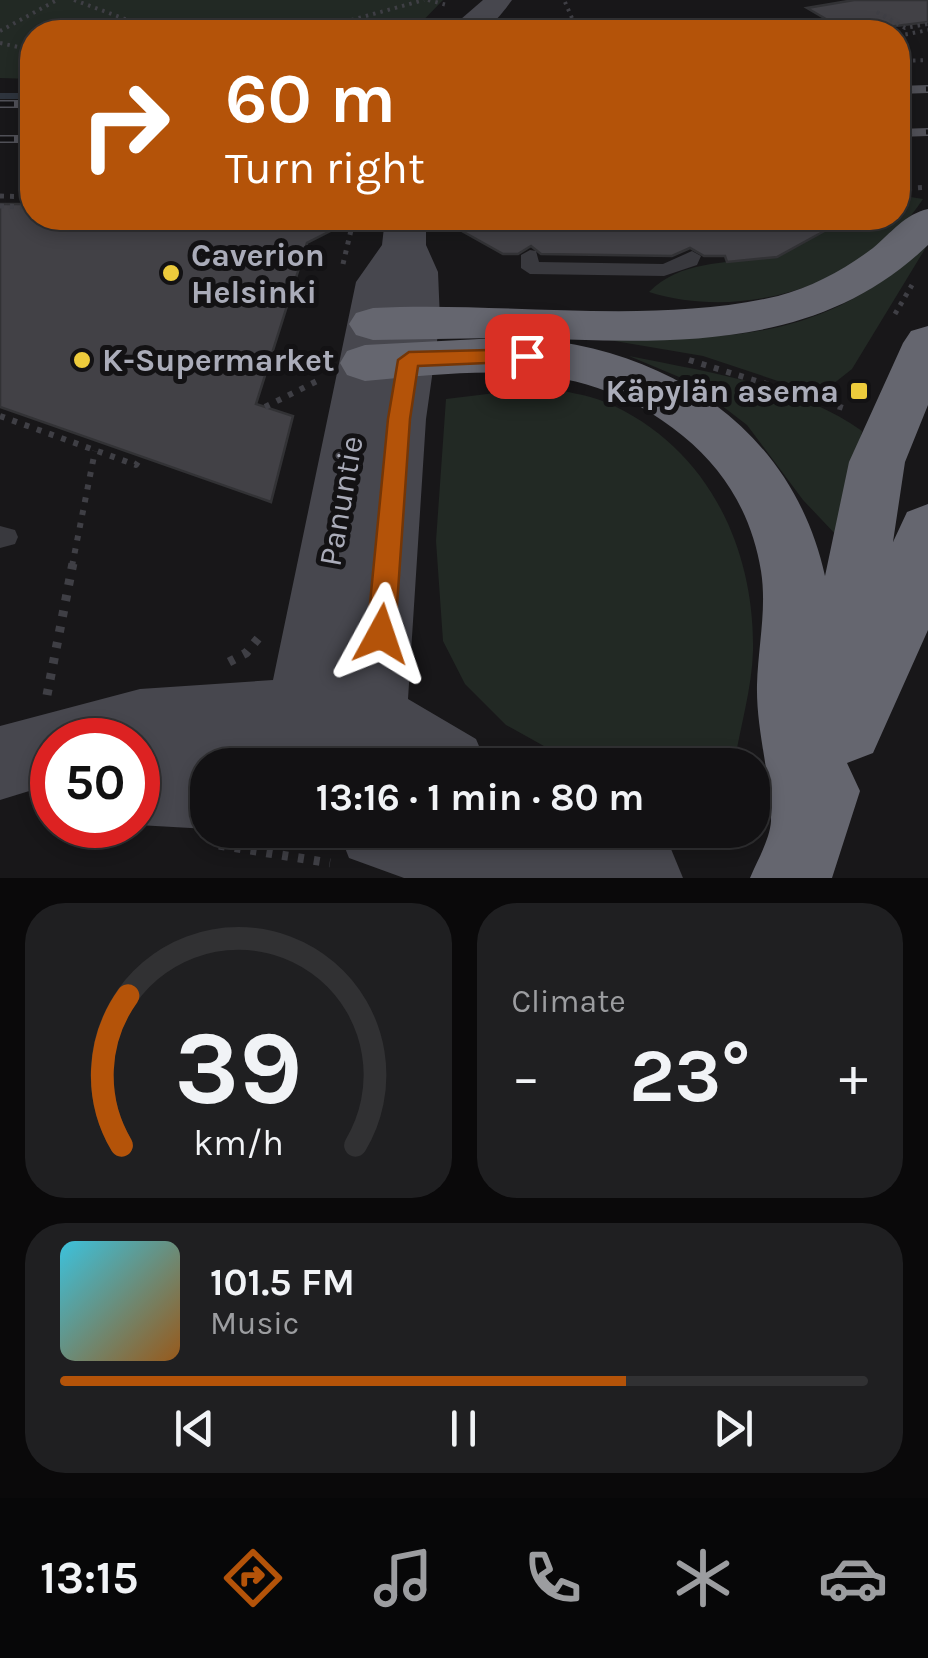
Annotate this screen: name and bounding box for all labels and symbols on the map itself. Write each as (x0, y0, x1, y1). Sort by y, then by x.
place label: Caverion Helsinki (191, 237, 325, 311)
marker: Caverion Helsinki (160, 262, 182, 284)
pin (485, 314, 570, 399)
place label: K-Supermarket (102, 342, 335, 379)
marker: K-Supermarket (71, 349, 93, 371)
place label: Käpylän asema (606, 373, 839, 410)
marker: Käpylän asema (848, 380, 870, 402)
street label: Panuntie (311, 433, 371, 569)
position arrow (329, 582, 433, 686)
speed limit sign: 50 (30, 718, 160, 848)

